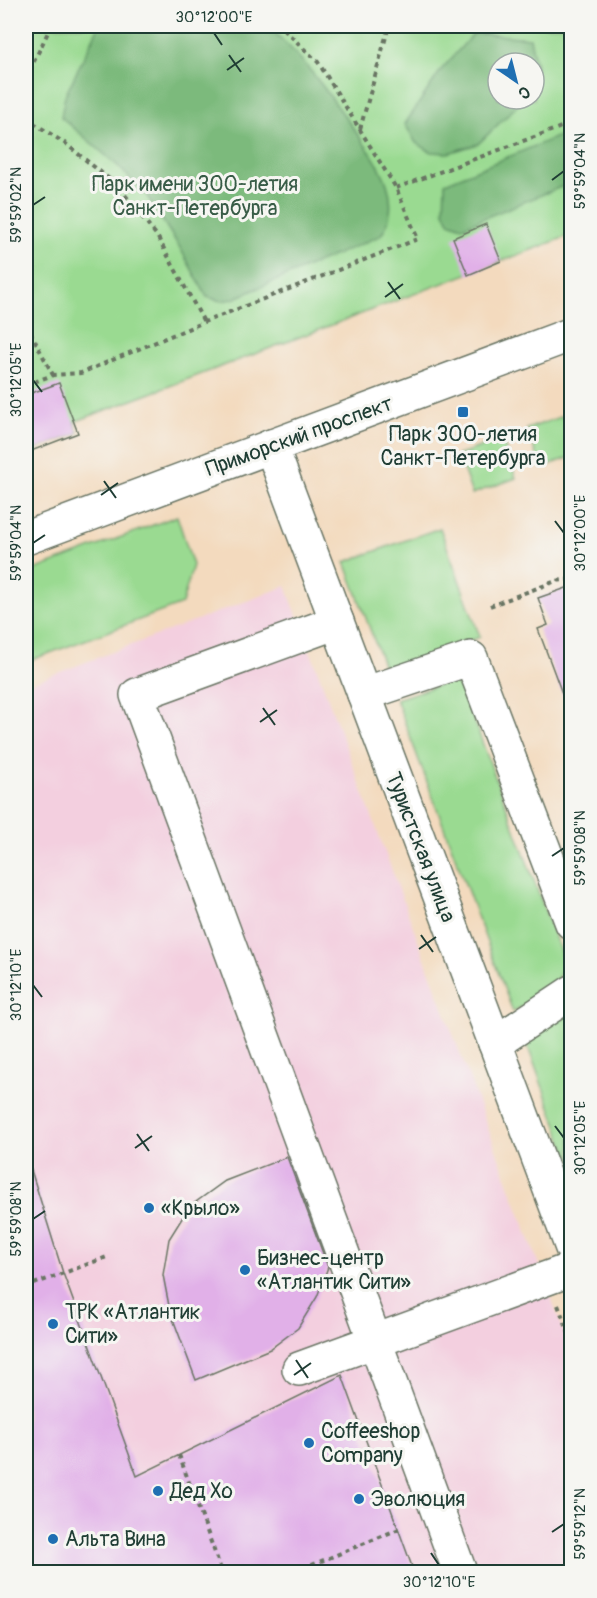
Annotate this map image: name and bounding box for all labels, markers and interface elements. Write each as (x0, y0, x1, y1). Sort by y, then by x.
text: 30°12'00"E (176, 8, 253, 27)
north arrow (486, 51, 546, 111)
text: С (514, 81, 534, 104)
text: 59°59'04"N (571, 133, 590, 209)
text: 59°59'02"N (7, 167, 26, 243)
park label: Парк имени 300-летия Санкт-Петербурга (92, 171, 298, 222)
text: 30°12'05"E (7, 342, 26, 417)
street label: Приморский проспект (202, 390, 397, 483)
marker: Парк 300-летия Санкт-Петербурга (456, 405, 470, 419)
place label: Парк 300-летия Санкт-Петербурга (380, 421, 546, 472)
text: 30°12'00"E (571, 494, 590, 571)
text: 59°59'04"N (7, 505, 26, 581)
street label: Туристская улица (380, 768, 462, 926)
text: 59°59'08"N (571, 810, 590, 886)
text: 30°12'10"E (7, 949, 26, 1021)
text: 30°12'05"E (571, 1100, 590, 1175)
text: 59°59'08"N (7, 1181, 26, 1257)
place label: «Крыло» (161, 1195, 240, 1222)
marker: «Крыло» (142, 1201, 156, 1215)
place label: Бизнес-центр «Атлантик Сити» (257, 1245, 411, 1296)
marker: Бизнес-центр «Атлантик Сити» (238, 1263, 252, 1277)
place label: ТРК «Атлантик Сити» (65, 1299, 200, 1350)
marker: ТРК «Атлантик Сити» (46, 1317, 60, 1331)
place label: Coffeeshop Company (321, 1418, 420, 1469)
marker: Coffeeshop Company (302, 1436, 316, 1450)
place label: Дед Хо (169, 1478, 233, 1505)
marker: Дед Хо (151, 1484, 165, 1498)
place label: Эволюция (371, 1486, 465, 1513)
text: 59°59'12"N (571, 1488, 590, 1560)
marker: Эволюция (352, 1492, 366, 1506)
place label: Альта Вина (65, 1526, 166, 1553)
marker: Альта Вина (46, 1532, 60, 1546)
text: 30°12'10"E (403, 1573, 475, 1592)

